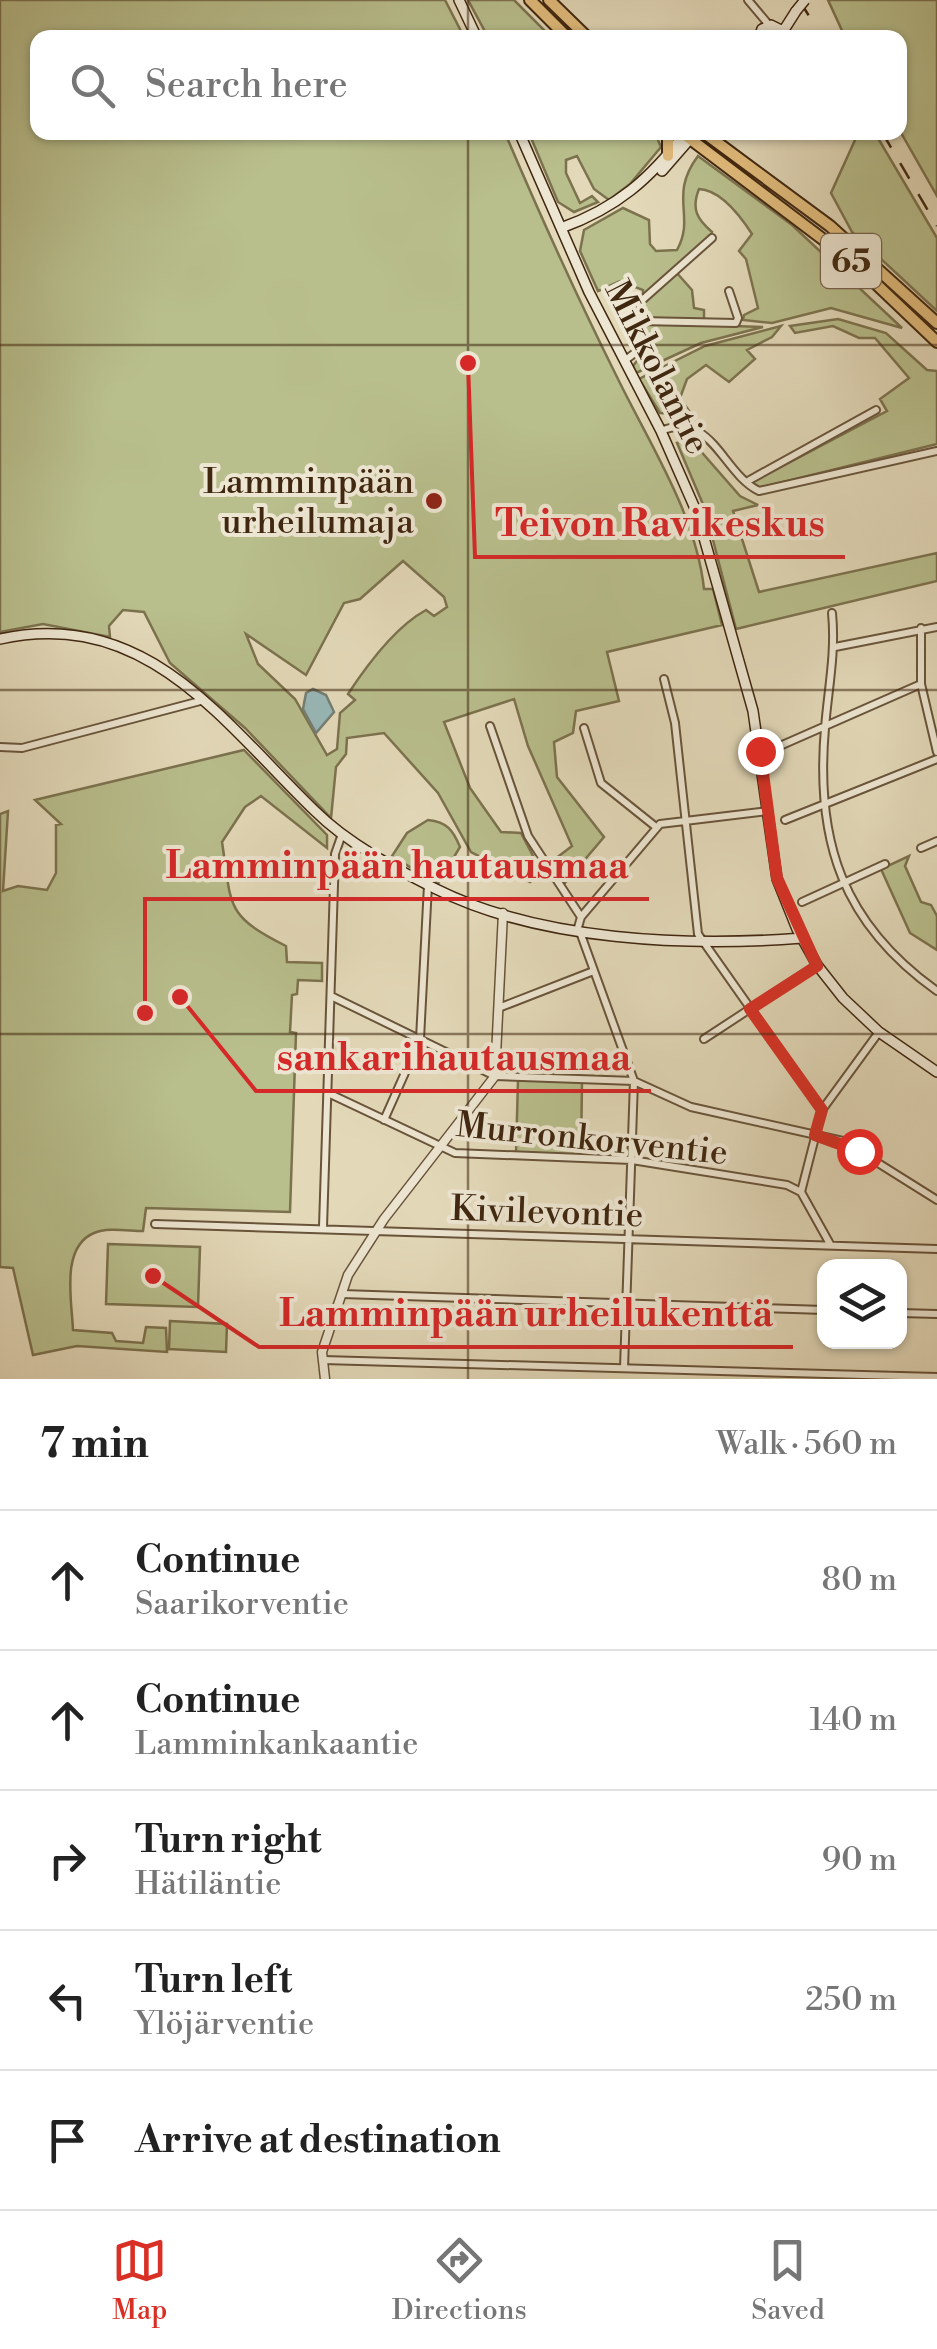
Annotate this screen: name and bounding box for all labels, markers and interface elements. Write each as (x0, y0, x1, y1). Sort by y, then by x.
search box (30, 30, 907, 140)
icon: search (65, 58, 120, 113)
text: Search here (145, 62, 348, 109)
road number: 65 (821, 234, 881, 288)
street label: Mikkolantie (595, 274, 719, 462)
place label: Lamminpään urheilumaja (203, 461, 414, 544)
callout: Teivon Ravikeskus (475, 489, 845, 557)
marker: Lamminpään urheilumaja (423, 490, 445, 512)
text: Teivon Ravikeskus (495, 501, 825, 548)
route end (738, 729, 784, 775)
callout: Lamminpään hautausmaa (145, 831, 649, 899)
text: Lamminpään hautausmaa (165, 843, 629, 890)
callout: sankarihautausmaa (256, 1023, 651, 1091)
text: sankarihautausmaa (277, 1035, 632, 1082)
street label: Murronkorventie (454, 1104, 730, 1175)
route start (837, 1129, 883, 1175)
street label: Kivilevontie (450, 1188, 644, 1237)
map controls (817, 1259, 907, 1349)
button: layers (817, 1259, 907, 1349)
callout: Lamminpään urheilukenttä (259, 1279, 793, 1347)
text: Lamminpään urheilukenttä (279, 1291, 774, 1338)
text: 7 min (40, 1418, 149, 1471)
text: Walk · 560 m (716, 1424, 897, 1464)
text: Continue (135, 1537, 300, 1584)
icon: ahead (40, 1553, 95, 1608)
text: 80 m (822, 1560, 897, 1600)
text: Saarikorventie (135, 1584, 349, 1624)
text: Continue (135, 1677, 300, 1724)
icon: ahead (40, 1693, 95, 1748)
text: 140 m (810, 1700, 897, 1740)
text: Lamminkankaantie (135, 1724, 418, 1764)
text: Turn right (135, 1817, 321, 1864)
icon: right (40, 1833, 95, 1888)
text: 90 m (822, 1840, 897, 1880)
text: Hätiläntie (135, 1864, 282, 1904)
text: Turn left (135, 1957, 292, 2004)
icon: left (40, 1973, 95, 2028)
text: 250 m (805, 1980, 897, 2020)
text: Ylöjärventie (135, 2004, 314, 2044)
icon: arrive (40, 2113, 95, 2168)
text: Arrive at destination (135, 2117, 501, 2164)
tab: Map (112, 2233, 167, 2328)
tab: Directions (392, 2233, 527, 2328)
tab: Saved (751, 2233, 825, 2328)

